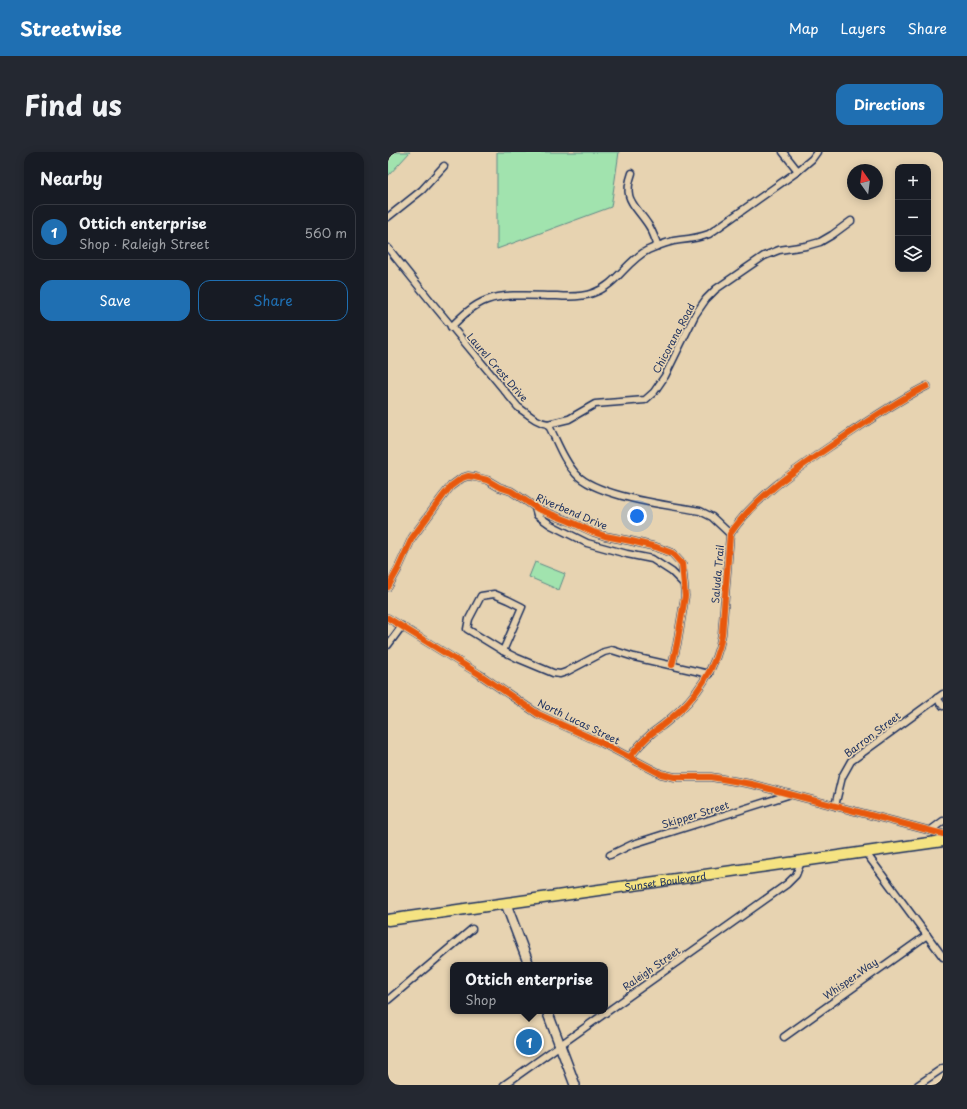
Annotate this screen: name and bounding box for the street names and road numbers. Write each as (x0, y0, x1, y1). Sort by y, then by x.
street label: Chicorana Road (648, 300, 698, 376)
street label: Laurel Crest Drive (464, 329, 532, 405)
street label: Riverbend Drive (534, 489, 610, 533)
street label: Saluda Trail (707, 544, 727, 604)
street label: North Lucas Street (535, 695, 623, 747)
street label: Barron Street (841, 708, 903, 760)
street label: Skipper Street (659, 797, 731, 831)
street label: Sunset Boulevard (623, 867, 707, 894)
street label: Raleigh Street (619, 942, 683, 994)
street label: Whisper Way (820, 954, 881, 1002)

